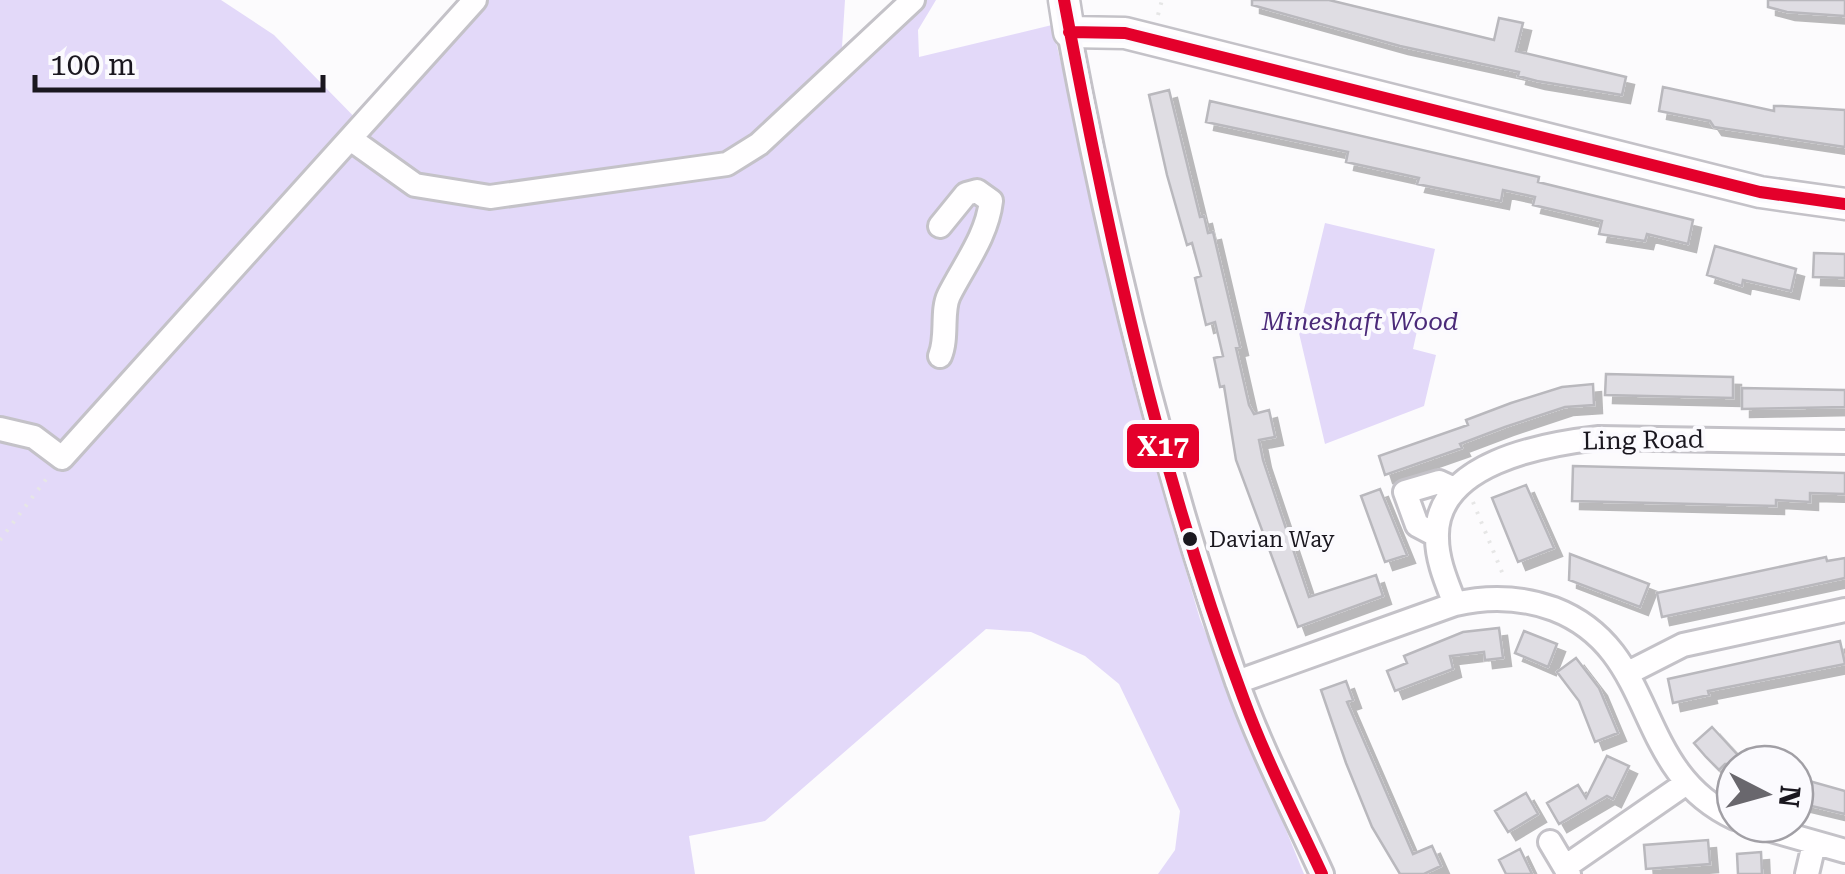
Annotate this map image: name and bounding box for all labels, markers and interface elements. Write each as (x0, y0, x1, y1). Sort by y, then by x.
scale bar (35, 30, 322, 92)
text: 100 m (50, 47, 135, 82)
park label: Mineshaft Wood (1261, 307, 1458, 336)
line badge: X17 (1125, 422, 1201, 470)
street label: Ling Road (1582, 424, 1704, 456)
text: X17 (1137, 430, 1189, 463)
place label: Davian Way (1209, 527, 1335, 552)
marker: Davian Way (1180, 529, 1200, 549)
north arrow (1715, 744, 1815, 844)
text: N (1772, 784, 1807, 809)

